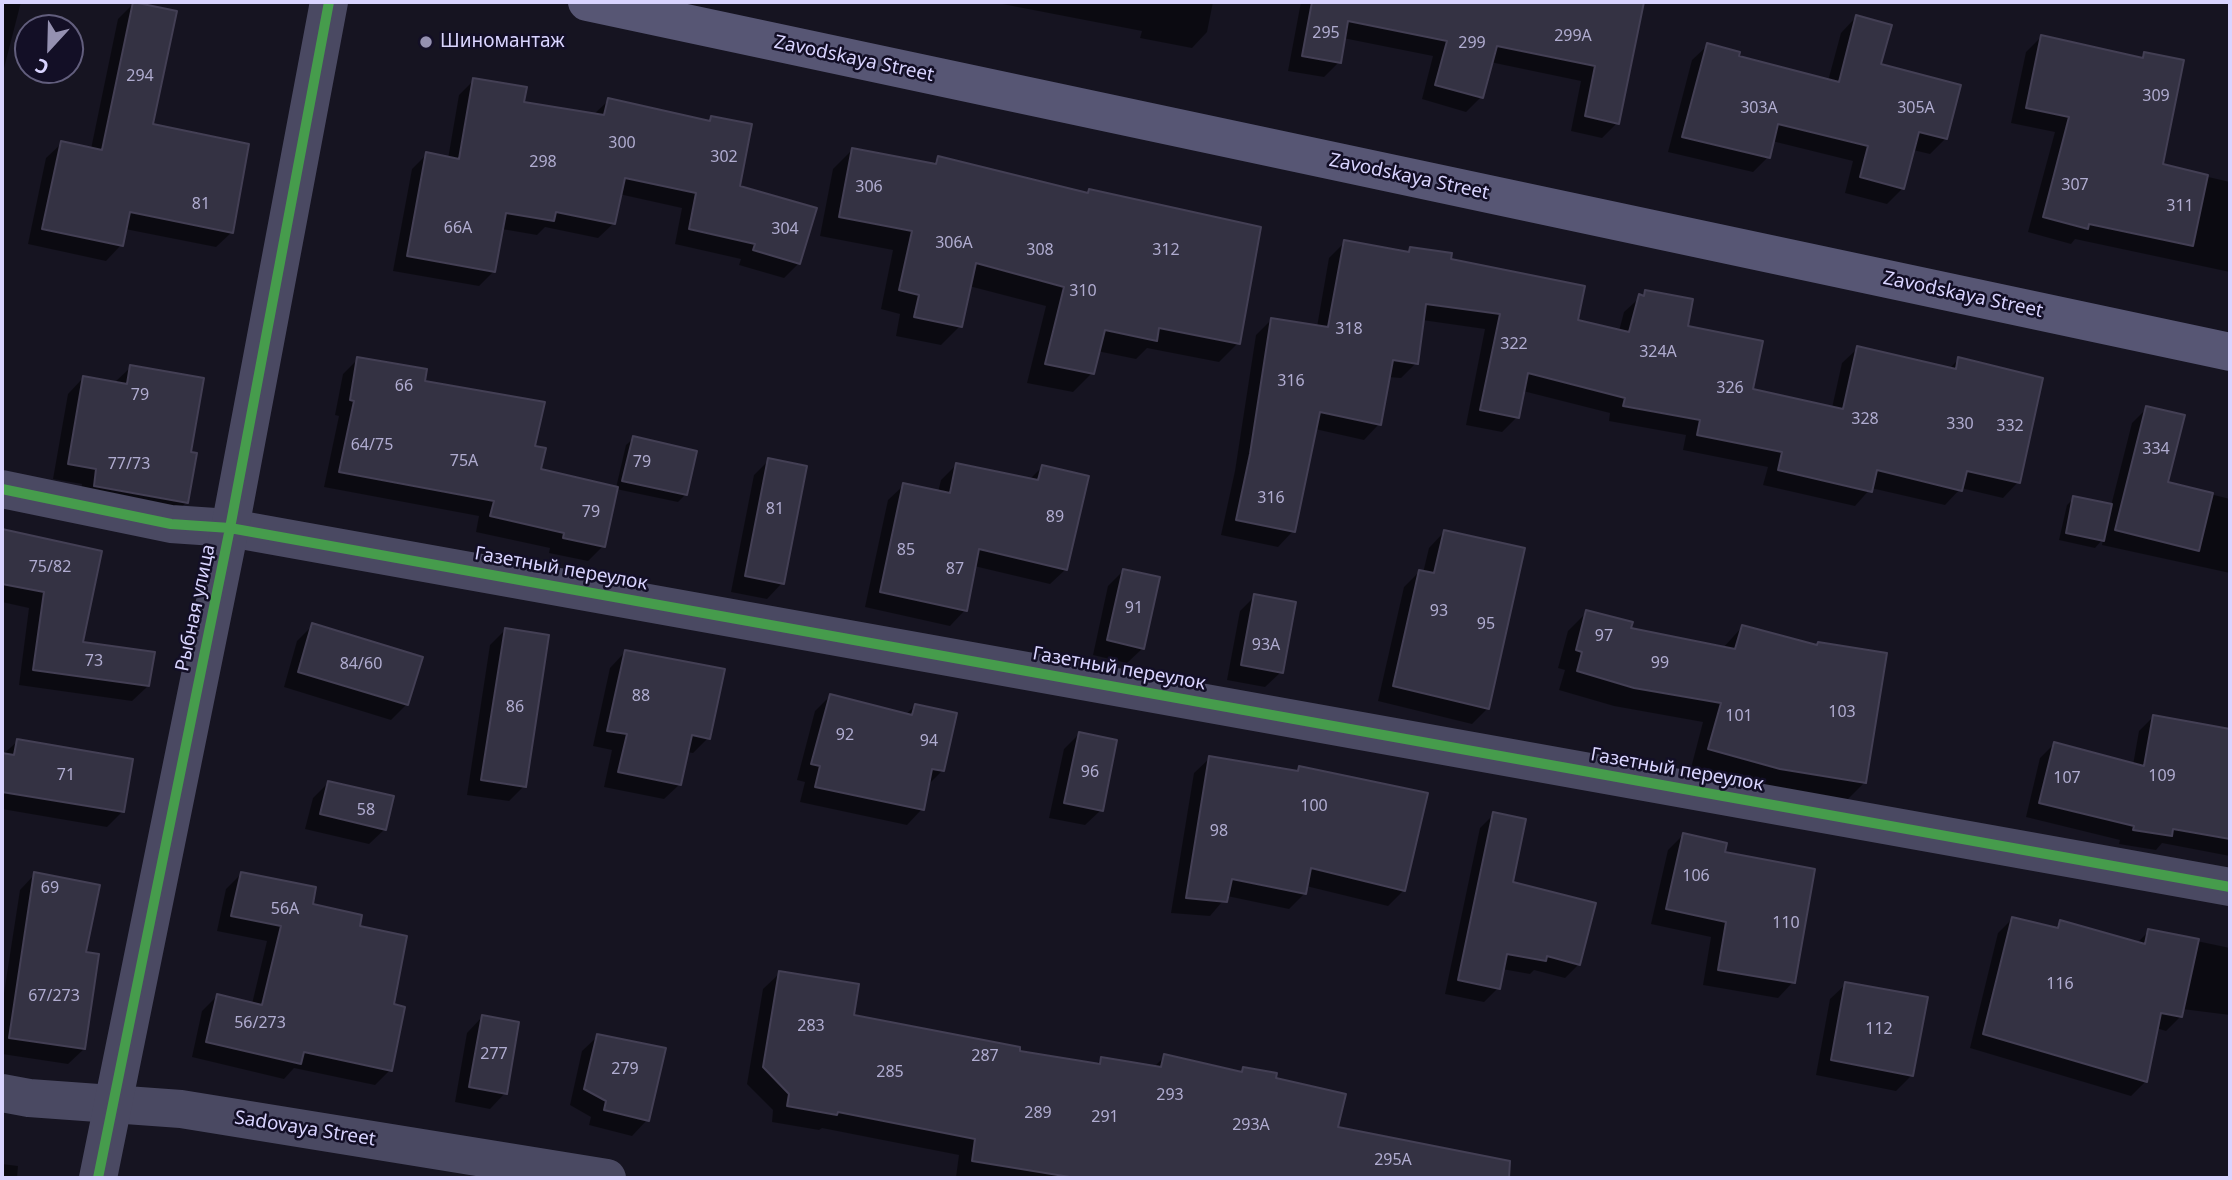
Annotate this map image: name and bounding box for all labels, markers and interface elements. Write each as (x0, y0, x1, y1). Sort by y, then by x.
north arrow (14, 14, 84, 84)
house number: 295 (1312, 23, 1340, 43)
house number: 299А (1554, 26, 1592, 46)
place label: Шиномантаж (440, 31, 565, 53)
street label: Zavodskaya Street (772, 31, 936, 87)
house number: 299 (1458, 33, 1486, 53)
marker: Шиномантаж (418, 34, 434, 50)
text: С (31, 52, 52, 81)
house number: 294 (126, 66, 154, 86)
house number: 309 (2142, 86, 2170, 106)
house number: 303А (1740, 98, 1778, 118)
house number: 305А (1897, 98, 1935, 118)
house number: 300 (608, 133, 636, 153)
house number: 302 (710, 147, 738, 167)
street label: Zavodskaya Street (1327, 149, 1491, 205)
house number: 298 (529, 152, 557, 172)
house number: 307 (2061, 175, 2089, 195)
house number: 306 (855, 177, 883, 197)
house number: 81 (192, 194, 210, 214)
house number: 311 (2166, 196, 2194, 216)
house number: 66А (444, 218, 472, 238)
house number: 304 (771, 219, 799, 239)
house number: 306А (935, 233, 973, 253)
house number: 308 (1026, 240, 1054, 260)
house number: 312 (1152, 240, 1180, 260)
street label: Zavodskaya Street (1881, 267, 2045, 323)
house number: 310 (1069, 281, 1097, 301)
house number: 318 (1335, 319, 1363, 339)
house number: 322 (1500, 334, 1528, 354)
house number: 324А (1639, 342, 1677, 362)
house number: 316 (1277, 371, 1305, 391)
house number: 66 (395, 376, 413, 396)
house number: 326 (1716, 378, 1744, 398)
house number: 79 (131, 385, 149, 405)
house number: 328 (1851, 409, 1879, 429)
house number: 330 (1946, 414, 1974, 434)
house number: 332 (1996, 416, 2024, 436)
house number: 64/75 (351, 435, 393, 455)
house number: 334 (2142, 439, 2170, 459)
house number: 75А (450, 451, 478, 471)
house number: 79 (633, 452, 651, 472)
house number: 77/73 (108, 454, 150, 474)
house number: 316 (1257, 488, 1285, 508)
house number: 81 (766, 499, 784, 519)
house number: 79 (582, 502, 600, 522)
house number: 89 (1046, 507, 1064, 527)
house number: 85 (897, 540, 915, 560)
street label: Рыбная улица (171, 542, 221, 674)
street label: Газетный переулок (473, 543, 649, 595)
house number: 75/82 (29, 557, 71, 577)
house number: 87 (946, 559, 964, 579)
house number: 91 (1125, 598, 1143, 618)
house number: 93 (1430, 601, 1448, 621)
house number: 95 (1477, 614, 1495, 634)
house number: 97 (1595, 626, 1613, 646)
house number: 93А (1252, 635, 1280, 655)
street label: Газетный переулок (1031, 643, 1207, 695)
house number: 73 (85, 651, 103, 671)
house number: 99 (1651, 653, 1669, 673)
house number: 84/60 (340, 654, 382, 674)
house number: 88 (632, 686, 650, 706)
house number: 86 (506, 697, 524, 717)
house number: 103 (1828, 702, 1856, 722)
house number: 101 (1725, 706, 1753, 726)
house number: 92 (836, 725, 854, 745)
house number: 94 (920, 731, 938, 751)
street label: Газетный переулок (1589, 744, 1765, 796)
house number: 96 (1081, 762, 1099, 782)
house number: 71 (57, 765, 75, 785)
house number: 109 (2148, 766, 2176, 786)
house number: 107 (2053, 768, 2081, 788)
house number: 100 (1300, 796, 1328, 816)
house number: 58 (357, 800, 375, 820)
house number: 98 (1210, 821, 1228, 841)
house number: 106 (1682, 866, 1710, 886)
house number: 69 (41, 878, 59, 898)
house number: 56А (271, 899, 299, 919)
house number: 110 (1772, 913, 1800, 933)
house number: 116 (2046, 974, 2074, 994)
house number: 67/273 (28, 986, 80, 1006)
house number: 56/273 (234, 1013, 286, 1033)
house number: 283 (797, 1016, 825, 1036)
house number: 112 (1865, 1019, 1893, 1039)
house number: 277 (480, 1044, 508, 1064)
house number: 287 (971, 1046, 999, 1066)
house number: 279 (611, 1059, 639, 1079)
house number: 285 (876, 1062, 904, 1082)
house number: 293 (1156, 1085, 1184, 1105)
house number: 289 (1024, 1103, 1052, 1123)
street label: Sadovaya Street (233, 1107, 377, 1151)
house number: 291 (1091, 1107, 1119, 1127)
house number: 293А (1232, 1115, 1270, 1135)
house number: 295А (1374, 1150, 1412, 1170)

